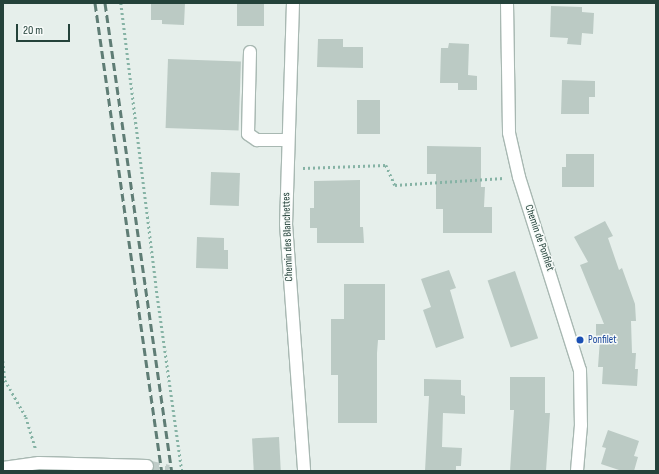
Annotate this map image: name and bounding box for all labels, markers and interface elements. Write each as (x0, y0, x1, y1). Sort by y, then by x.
scale bar (18, 16, 72, 42)
text: 20 m (23, 23, 43, 38)
street label: Chemin des Blanchettes (280, 192, 296, 282)
street label: Chemin de Ponfilet (521, 203, 557, 273)
place label: Ponfilet (588, 333, 617, 347)
marker: Ponfilet (575, 335, 585, 345)

